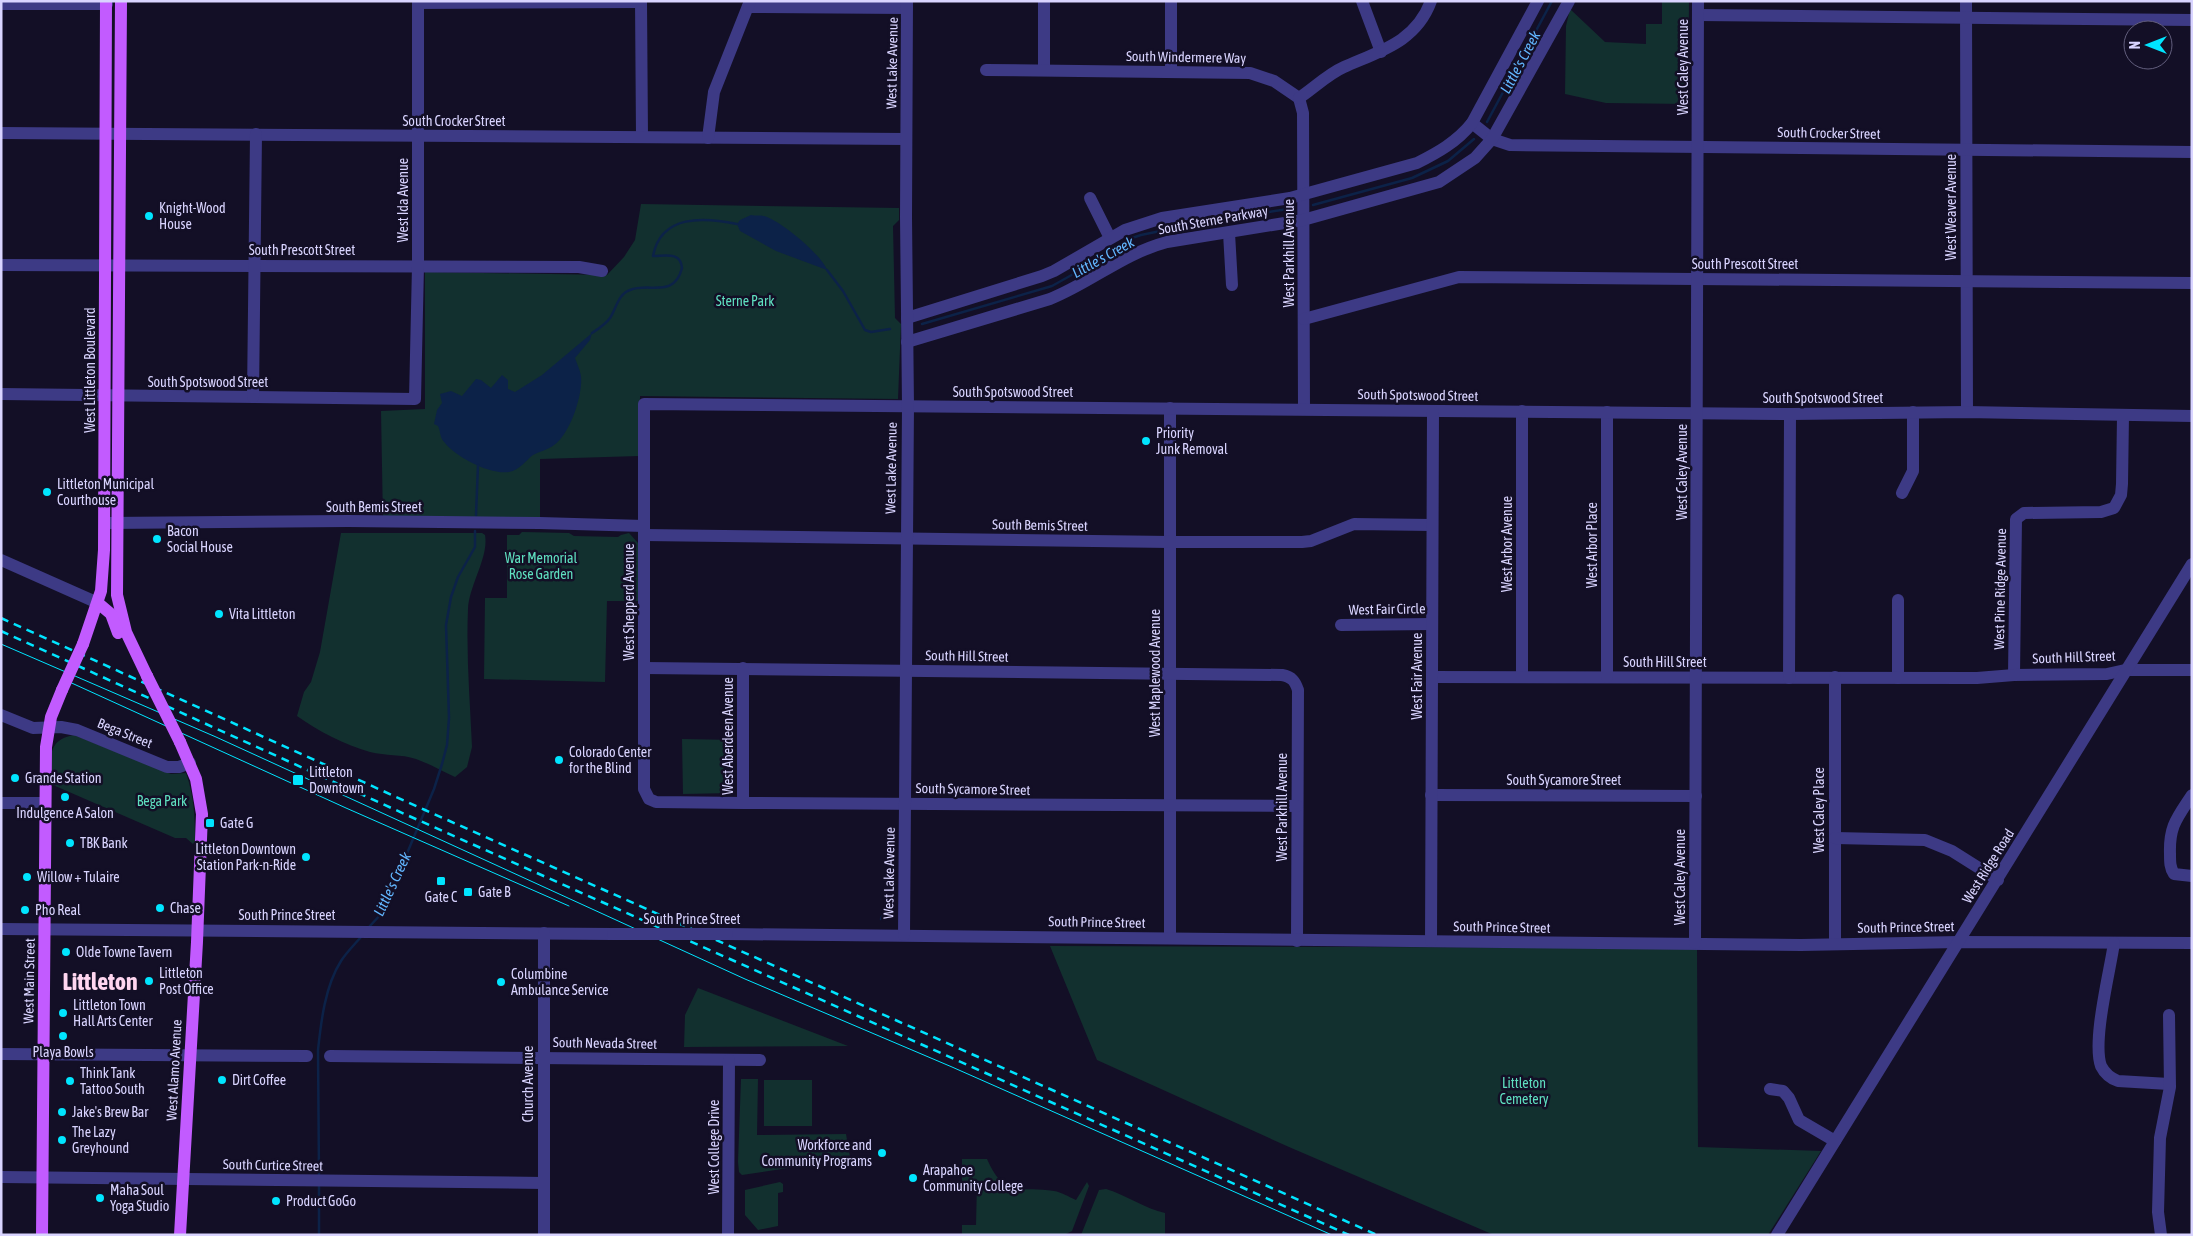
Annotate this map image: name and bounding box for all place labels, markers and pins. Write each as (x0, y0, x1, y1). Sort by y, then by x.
place label: Knight-Wood House (159, 200, 226, 232)
marker: Knight-Wood House (143, 210, 155, 222)
place label: Priority Junk Removal (1156, 425, 1228, 457)
marker: Priority Junk Removal (1140, 435, 1152, 447)
place label: Littleton Municipal Courthouse (57, 476, 155, 508)
marker: Littleton Municipal Courthouse (41, 486, 53, 498)
place label: Bacon Social House (167, 523, 233, 555)
marker: Bacon Social House (151, 533, 163, 545)
place label: Vita Littleton (229, 606, 295, 622)
marker: Vita Littleton (213, 608, 225, 620)
place label: Colorado Center for the Blind (569, 744, 652, 776)
marker: Colorado Center for the Blind (553, 754, 565, 766)
place label: Littleton Downtown (309, 764, 364, 796)
place label: Grande Station (25, 770, 102, 786)
marker: Grande Station (9, 772, 21, 784)
marker: Littleton Downtown (291, 773, 305, 787)
marker: Indulgence A Salon (59, 791, 71, 803)
place label: Indulgence A Salon (16, 805, 114, 821)
place label: Gate G (220, 815, 254, 831)
marker: Gate G (204, 817, 216, 829)
place label: TBK Bank (80, 835, 128, 851)
marker: TBK Bank (64, 837, 76, 849)
place label: Littleton Downtown Station Park-n-Ride (195, 841, 296, 873)
marker: Littleton Downtown Station Park-n-Ride (300, 851, 312, 863)
place label: Willow + Tulaire (37, 869, 120, 885)
marker: Willow + Tulaire (21, 871, 33, 883)
marker: Gate C (435, 875, 447, 887)
place label: Gate B (478, 884, 511, 900)
marker: Gate B (462, 886, 474, 898)
place label: Gate C (425, 889, 458, 905)
place label: Chase (170, 900, 201, 916)
place label: Pho Real (35, 902, 81, 918)
marker: Chase (154, 902, 166, 914)
marker: Pho Real (19, 904, 31, 916)
place label: Olde Towne Tavern (76, 944, 172, 960)
marker: Olde Towne Tavern (60, 946, 72, 958)
place label: Littleton Post Office (159, 965, 214, 997)
place label: Columbine Ambulance Service (511, 966, 609, 998)
marker: Littleton Post Office (143, 975, 155, 987)
marker: Columbine Ambulance Service (495, 976, 507, 988)
place label: Littleton Town Hall Arts Center (73, 997, 153, 1029)
marker: Littleton Town Hall Arts Center (57, 1007, 69, 1019)
marker: Playa Bowls (57, 1030, 69, 1042)
place label: Playa Bowls (32, 1044, 94, 1060)
place label: Think Tank Tattoo South (80, 1065, 145, 1097)
place label: Dirt Coffee (232, 1072, 286, 1088)
marker: Dirt Coffee (216, 1074, 228, 1086)
marker: Think Tank Tattoo South (64, 1075, 76, 1087)
place label: Jake's Brew Bar (72, 1104, 149, 1120)
marker: Jake's Brew Bar (56, 1106, 68, 1118)
place label: The Lazy Greyhound (72, 1124, 129, 1156)
marker: The Lazy Greyhound (56, 1134, 68, 1146)
place label: Workforce and Community Programs (761, 1137, 872, 1169)
marker: Workforce and Community Programs (876, 1147, 888, 1159)
place label: Arapahoe Community College (923, 1162, 1023, 1194)
marker: Arapahoe Community College (907, 1172, 919, 1184)
place label: Maha Soul Yoga Studio (110, 1182, 169, 1214)
marker: Maha Soul Yoga Studio (94, 1192, 106, 1204)
place label: Product GoGo (286, 1193, 356, 1209)
marker: Product GoGo (270, 1195, 282, 1207)

